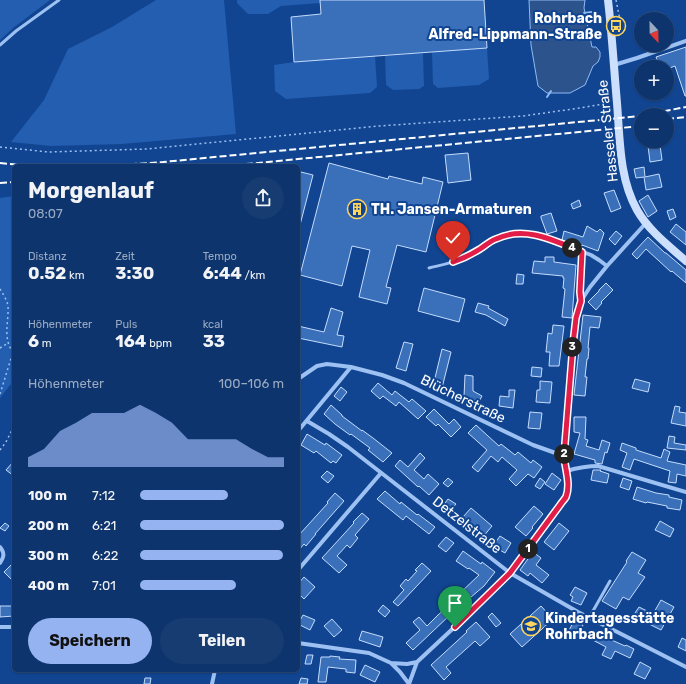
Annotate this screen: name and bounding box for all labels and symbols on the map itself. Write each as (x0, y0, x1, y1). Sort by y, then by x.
place label: Rohrbach Alfred-Lippmann-Straße (428, 10, 602, 43)
north arrow (634, 12, 674, 52)
bus stop icon: Rohrbach Alfred-Lippmann-Straße (605, 15, 627, 37)
street label: Hasseler Straße (594, 79, 622, 183)
building icon: TH. Jansen-Armaturen (346, 198, 368, 220)
place label: TH. Jansen-Armaturen (371, 201, 532, 218)
pin (436, 221, 470, 262)
pin: 4 (562, 238, 582, 258)
pin: 3 (562, 337, 582, 357)
street label: Blücherstraße (418, 371, 508, 427)
pin: 2 (554, 444, 574, 464)
street label: Detzelstraße (429, 493, 505, 557)
pin: 1 (518, 539, 538, 559)
pin (438, 586, 472, 627)
place label: Kindertagesstätte Rohrbach (545, 610, 674, 643)
school or university icon: Kindertagesstätte Rohrbach (520, 615, 542, 637)

